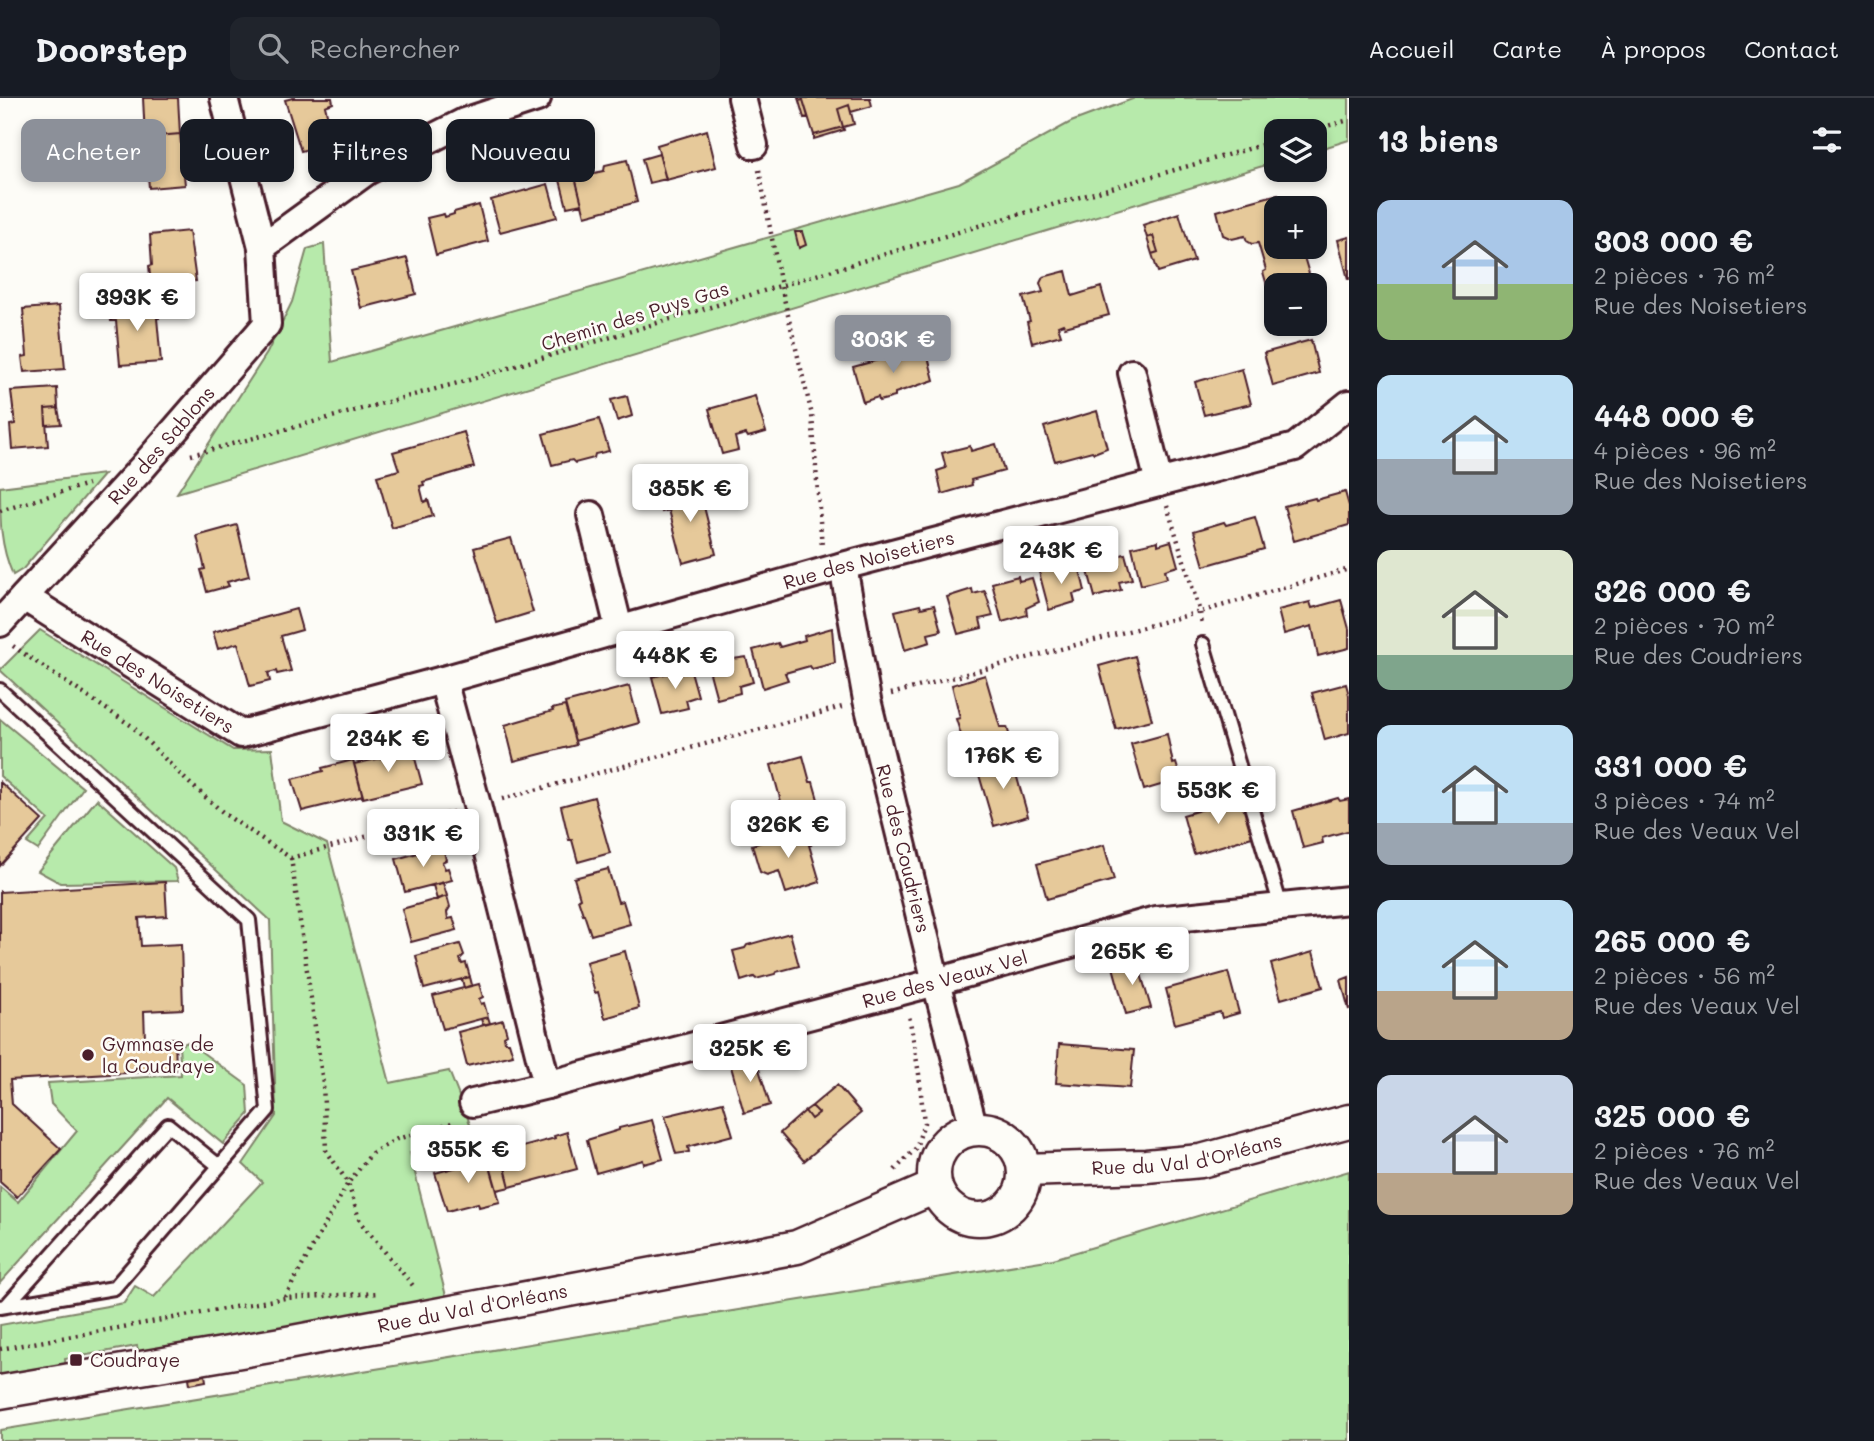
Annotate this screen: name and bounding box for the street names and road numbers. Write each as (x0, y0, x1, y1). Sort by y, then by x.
street label: Chemin des Puys Gas (538, 275, 732, 356)
street label: Rue des Sablons (102, 380, 220, 509)
street label: Rue des Noisetiers (780, 524, 957, 595)
street label: Rue des Noisetiers (77, 623, 239, 739)
street label: Rue des Coudriers (871, 761, 936, 935)
street label: Rue des Veaux Vel (859, 944, 1030, 1013)
street label: Rue du Val d'Orléans (1091, 1127, 1284, 1180)
street label: Rue du Val d'Orléans (375, 1277, 570, 1338)

